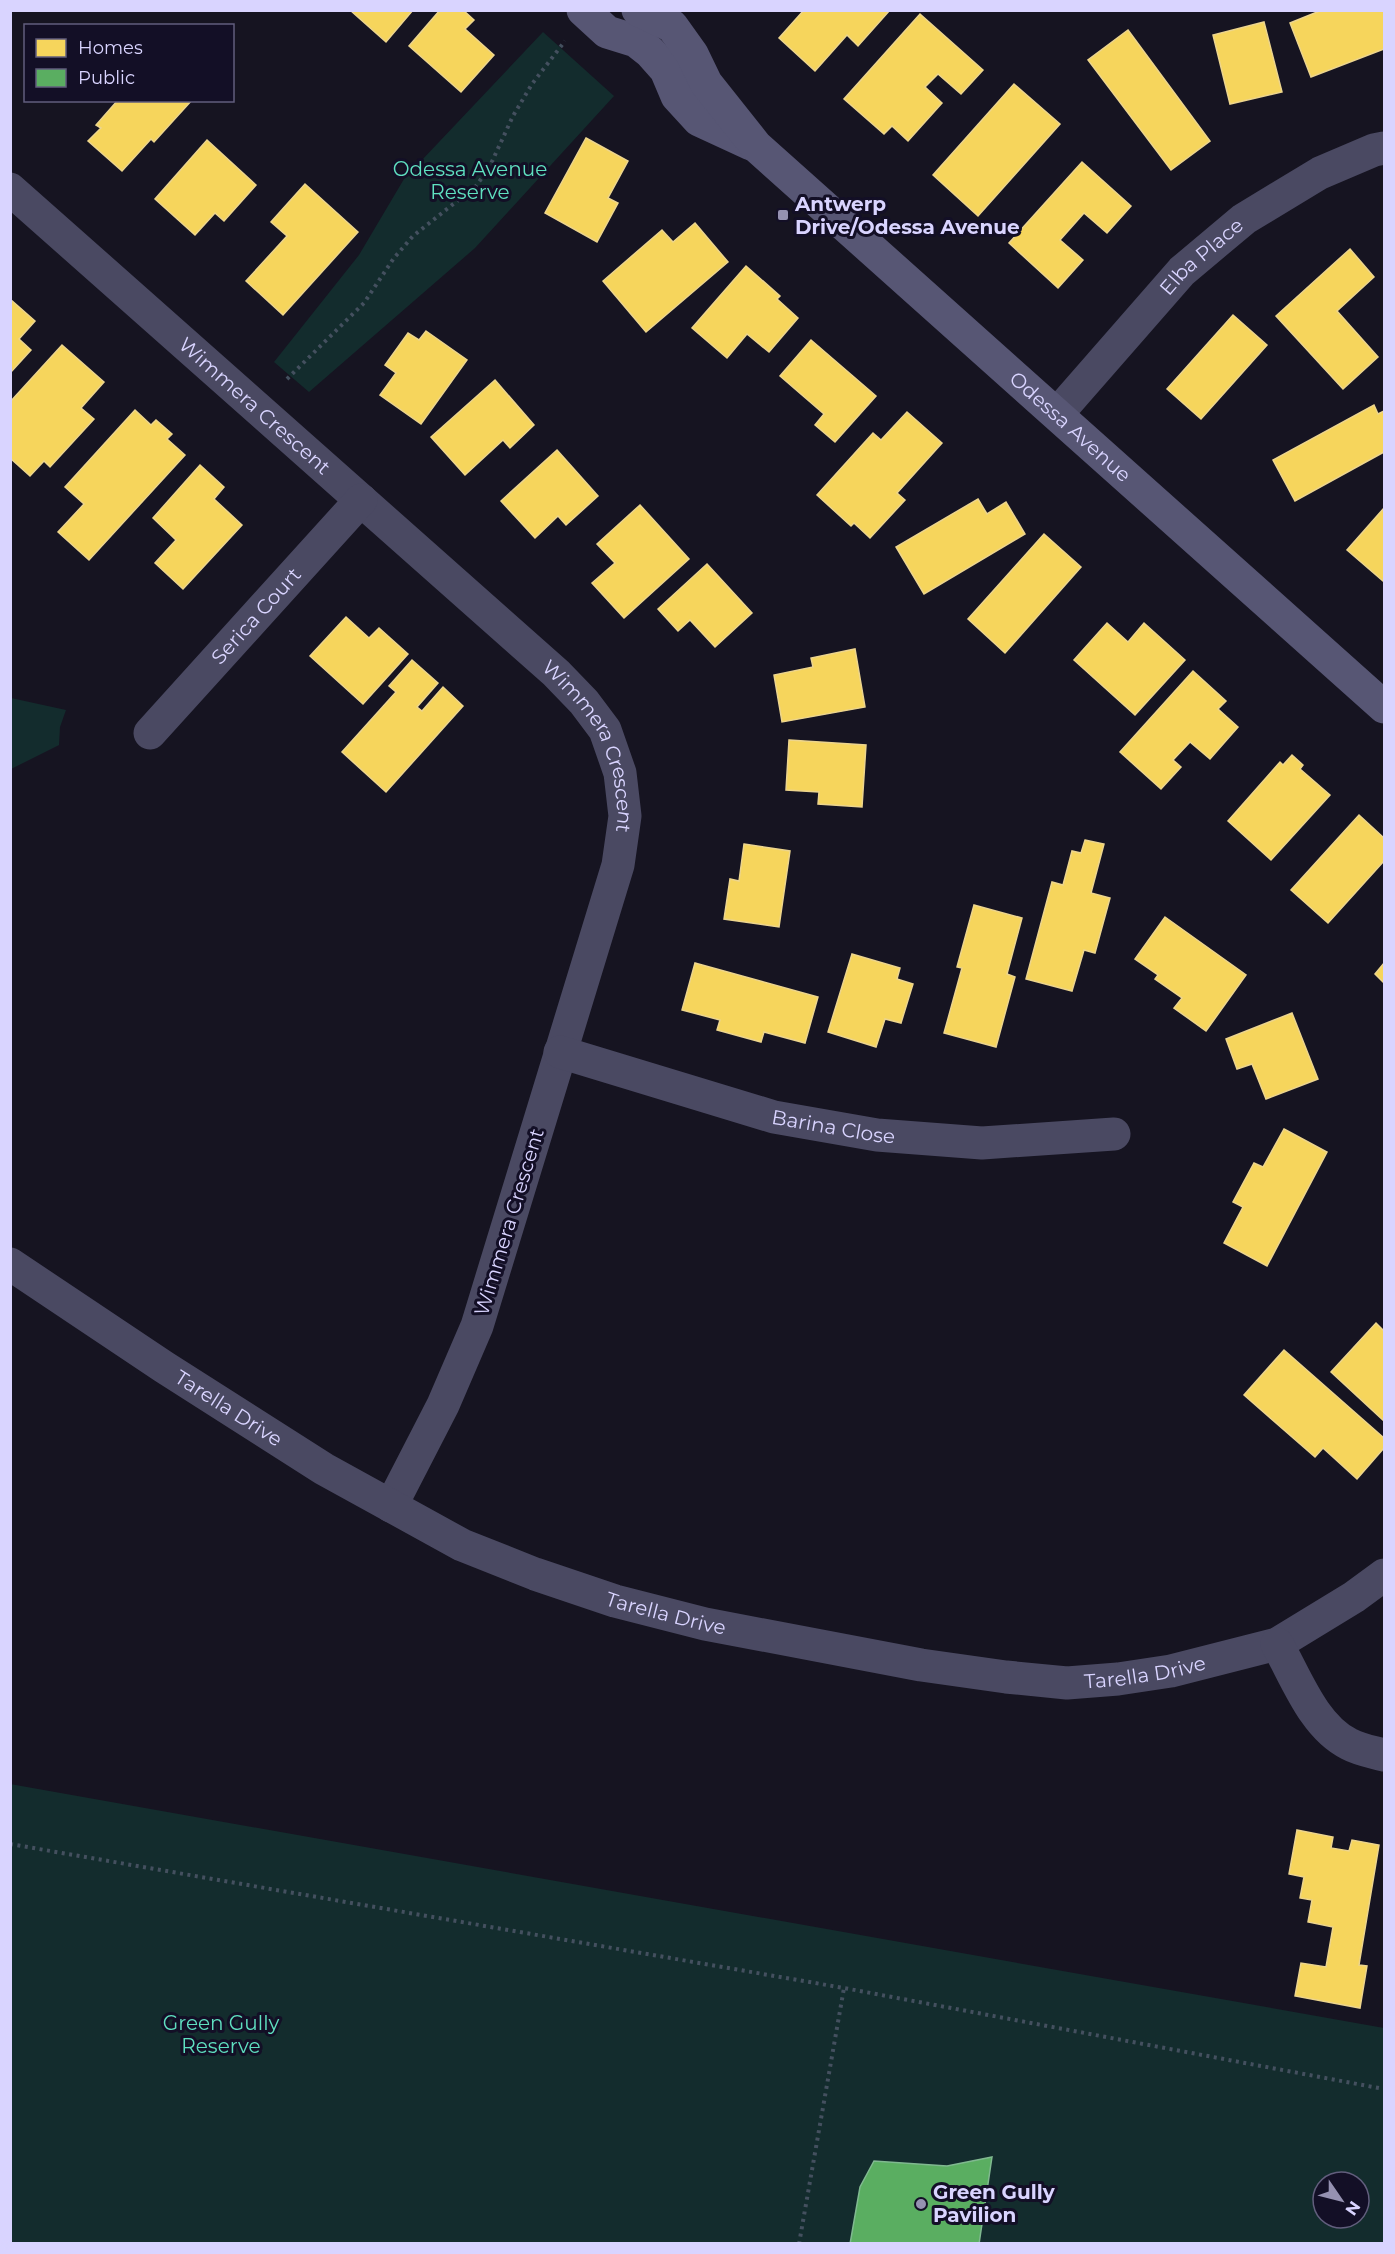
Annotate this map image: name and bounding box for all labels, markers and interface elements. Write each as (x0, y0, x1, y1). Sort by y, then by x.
legend (24, 24, 234, 102)
text: Homes (78, 37, 143, 59)
text: Public (78, 67, 135, 89)
park label: Odessa Avenue Reserve (393, 157, 547, 204)
place label: Antwerp Drive/Odessa Avenue (794, 192, 1020, 239)
marker: Antwerp Drive/Odessa Avenue (776, 208, 790, 222)
street label: Elba Place (1155, 213, 1248, 300)
street label: Wimmera Crescent (174, 332, 336, 479)
street label: Odessa Avenue (1005, 366, 1136, 487)
street label: Serica Court (206, 563, 306, 669)
street label: Wimmera Crescent (538, 655, 638, 834)
street label: Barina Close (770, 1105, 896, 1148)
street label: Wimmera Crescent (469, 1125, 549, 1319)
street label: Tarella Drive (170, 1365, 287, 1451)
street label: Tarella Drive (603, 1587, 728, 1640)
street label: Tarella Drive (1083, 1651, 1208, 1694)
park label: Green Gully Reserve (163, 2011, 279, 2058)
north arrow (1311, 2170, 1371, 2230)
place label: Green Gully Pavilion (933, 2180, 1056, 2227)
marker: Green Gully Pavilion (914, 2197, 928, 2211)
text: N (1341, 2198, 1364, 2219)

